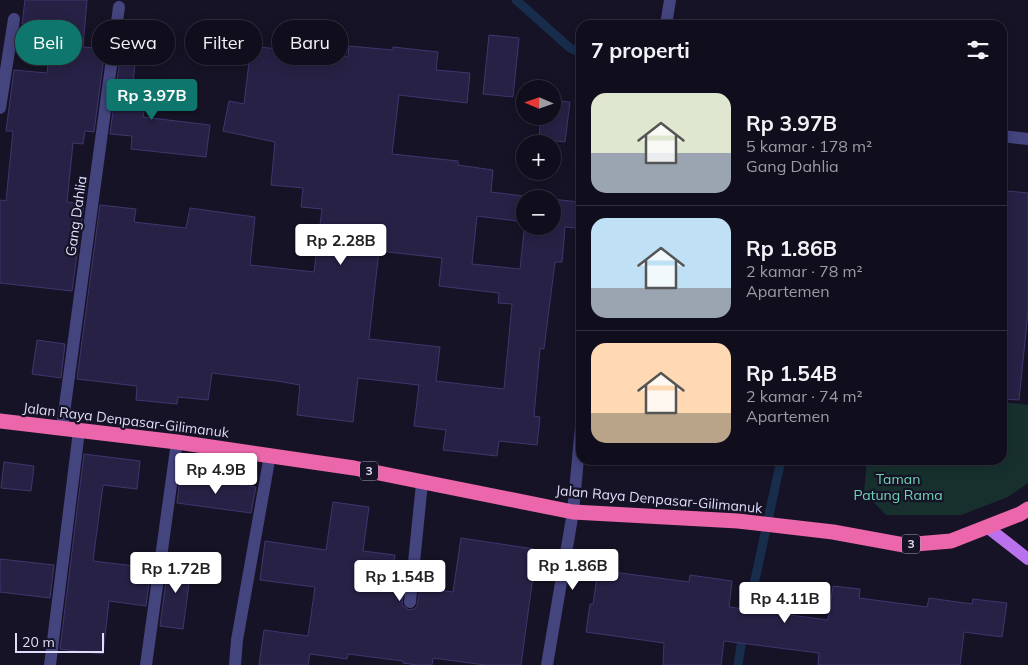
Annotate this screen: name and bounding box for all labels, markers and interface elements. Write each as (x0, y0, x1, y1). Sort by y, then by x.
chip: Beli (15, 20, 82, 65)
chip: Sewa (92, 20, 175, 65)
chip: Filter (185, 20, 262, 65)
chip: Baru (272, 20, 348, 65)
icon: filters (964, 36, 992, 64)
text: 7 properti (591, 37, 690, 63)
pin: Rp 3.97B (100, 78, 204, 121)
north arrow (516, 80, 561, 125)
map controls (516, 80, 561, 235)
text: Rp 3.97B (117, 85, 187, 105)
text: Rp 3.97B (746, 110, 837, 136)
icon: home (631, 113, 691, 173)
button: + (516, 135, 561, 180)
text: 5 kamar · 178 m² (746, 136, 872, 156)
text: Gang Dahlia (746, 156, 839, 176)
street label: Gang Dahlia (61, 175, 91, 257)
button: − (516, 190, 561, 235)
pin: Rp 2.28B (289, 224, 393, 266)
text: Rp 2.28B (306, 230, 376, 250)
text: Rp 1.86B (746, 235, 837, 261)
icon: home (631, 238, 691, 298)
text: 2 kamar · 78 m² (746, 261, 863, 281)
text: Apartemen (746, 281, 830, 301)
text: Rp 1.54B (746, 360, 837, 386)
icon: home (631, 363, 691, 423)
text: 2 kamar · 74 m² (746, 386, 863, 406)
street label: Jalan Raya Denpasar-Gilimanuk (22, 398, 231, 442)
text: Apartemen (746, 406, 830, 426)
pin: Rp 4.9B (170, 452, 262, 495)
text: Rp 4.9B (186, 459, 246, 479)
road number: 3 (360, 462, 378, 481)
park label: Taman Patung Rama (853, 470, 943, 504)
street label: Jalan Raya Denpasar-Gilimanuk (555, 481, 764, 517)
road number: 3 (902, 534, 920, 554)
pin: Rp 1.86B (521, 548, 625, 591)
pin: Rp 1.72B (124, 552, 228, 594)
text: Rp 1.86B (538, 555, 608, 575)
text: Rp 1.72B (141, 558, 211, 578)
pin: Rp 1.54B (348, 560, 452, 602)
text: Rp 1.54B (365, 566, 435, 586)
pin: Rp 4.11B (733, 582, 837, 624)
text: Rp 4.11B (750, 588, 820, 608)
scale bar (15, 630, 104, 653)
text: 20 m (22, 633, 55, 651)

